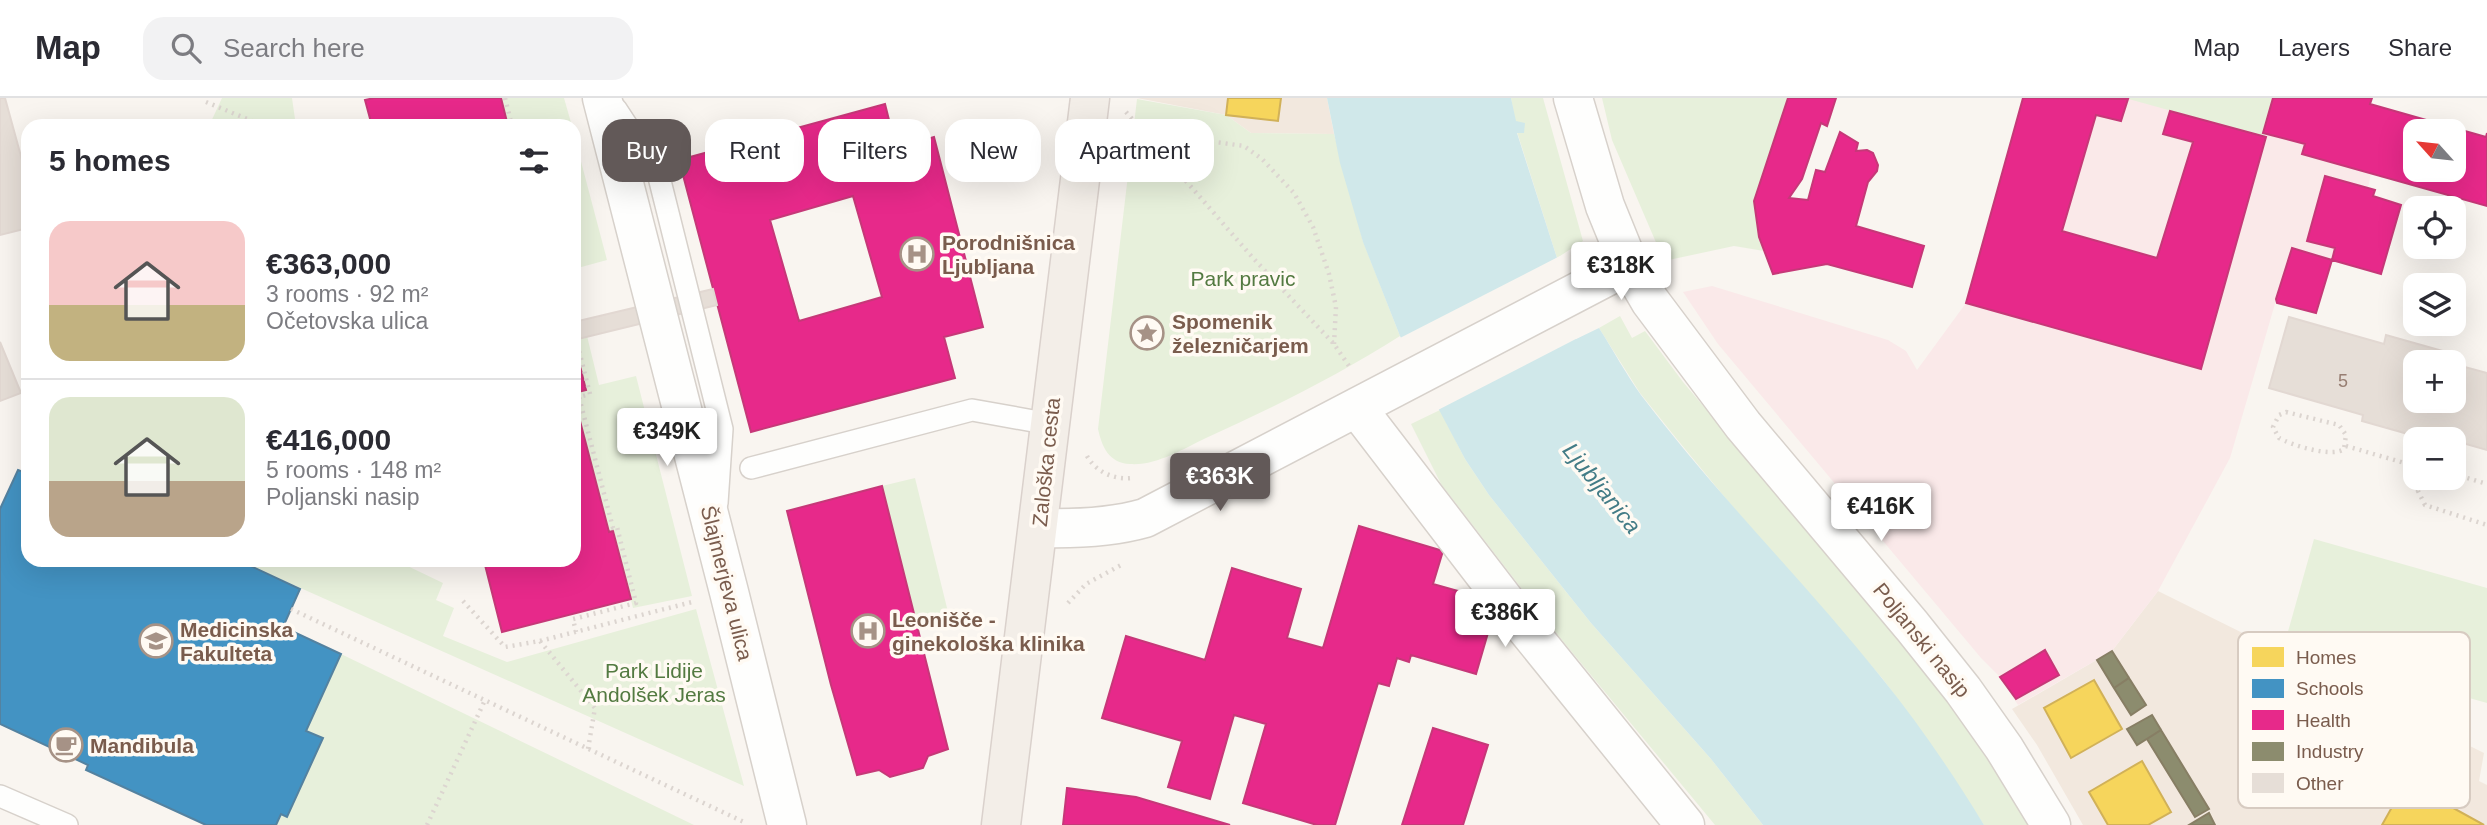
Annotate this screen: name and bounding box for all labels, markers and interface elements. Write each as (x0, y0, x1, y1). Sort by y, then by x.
search box (143, 17, 633, 80)
text: Map (35, 29, 101, 66)
icon: search (167, 29, 205, 67)
text: Search here (223, 33, 365, 63)
text: Map (2193, 34, 2240, 61)
text: Layers (2278, 34, 2350, 61)
text: Share (2388, 34, 2452, 61)
chip: Buy (602, 119, 691, 182)
chip: Rent (705, 119, 804, 182)
chip: Filters (818, 119, 931, 182)
chip: New (945, 119, 1041, 182)
chip: Apartment (1055, 119, 1214, 182)
north arrow (2403, 119, 2466, 182)
map controls (2403, 119, 2466, 490)
icon: filters (515, 142, 553, 180)
text: 5 homes (49, 144, 171, 177)
button: locate (2403, 196, 2466, 259)
place label: Porodnišnica Ljubljana (942, 231, 1075, 278)
hospital icon: Porodnišnica Ljubljana (898, 235, 936, 273)
pin: €318K (1572, 242, 1670, 302)
text: €363,000 (266, 247, 391, 280)
icon: home (105, 249, 189, 333)
text: €318K (1587, 252, 1655, 278)
park label: Park pravic (1190, 267, 1296, 290)
button: layers (2403, 273, 2466, 336)
text: 3 rooms · 92 m² (266, 281, 428, 307)
text: Očetovska ulica (266, 308, 428, 334)
place label: Spomenik železničarjem (1172, 310, 1309, 357)
place icon: Spomenik železničarjem (1128, 314, 1166, 352)
button: + (2403, 350, 2466, 413)
house number: 5 (2338, 371, 2348, 391)
street label: Zaloška cesta (1028, 396, 1064, 528)
pin: €349K (618, 408, 716, 468)
text: €349K (633, 418, 701, 444)
text: €416,000 (266, 423, 391, 456)
icon: home (105, 425, 189, 509)
button: − (2403, 427, 2466, 490)
water label: Ljubljanica (1558, 438, 1646, 538)
pin: €363K (1171, 454, 1269, 513)
text: 5 rooms · 148 m² (266, 457, 441, 483)
text: €363K (1186, 463, 1254, 489)
text: Poljanski nasip (266, 484, 419, 510)
pin: €416K (1832, 484, 1930, 543)
text: €416K (1847, 493, 1915, 519)
street label: Šlajmerjeva ulica (697, 503, 757, 663)
street label: Poljanski nasip (1869, 578, 1975, 702)
pin: €386K (1456, 589, 1554, 649)
text: €386K (1471, 599, 1539, 625)
place label: Leonišče - ginekološka klinika (892, 608, 1085, 655)
hospital icon: Leonišče - ginekološka klinika (849, 612, 887, 650)
place label: Medicinska Fakulteta (180, 618, 294, 665)
school or university icon: Medicinska Fakulteta (137, 622, 175, 660)
legend (2238, 632, 2470, 808)
text: Homes (2296, 647, 2356, 668)
park label: Park Lidije Andolšek Jeras (582, 659, 726, 706)
text: Schools (2296, 678, 2364, 699)
text: Health (2296, 710, 2351, 731)
cafe icon: Mandibula (47, 726, 85, 764)
place label: Mandibula (90, 734, 194, 757)
text: Industry (2296, 741, 2364, 762)
text: Other (2296, 773, 2344, 794)

